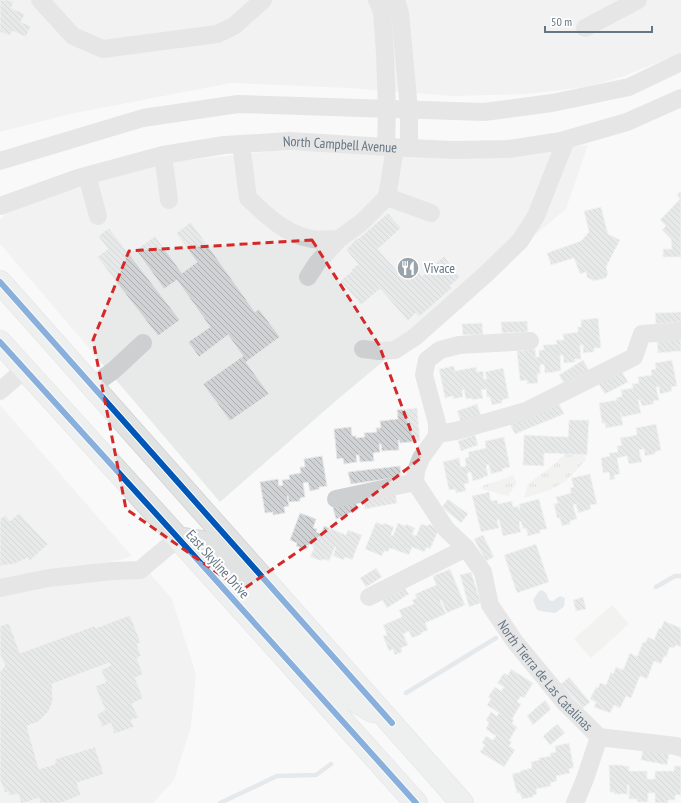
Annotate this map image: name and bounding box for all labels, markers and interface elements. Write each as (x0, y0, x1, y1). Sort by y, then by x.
scale bar (545, 8, 652, 34)
text: 50 m (551, 14, 572, 29)
street label: North Campbell Avenue (282, 132, 398, 156)
restaurant icon: Vivace (395, 255, 421, 281)
place label: Vivace (423, 259, 455, 277)
street label: East Skyline Drive (182, 526, 254, 602)
street label: North Tierra de Las Catalinas (494, 616, 597, 735)

